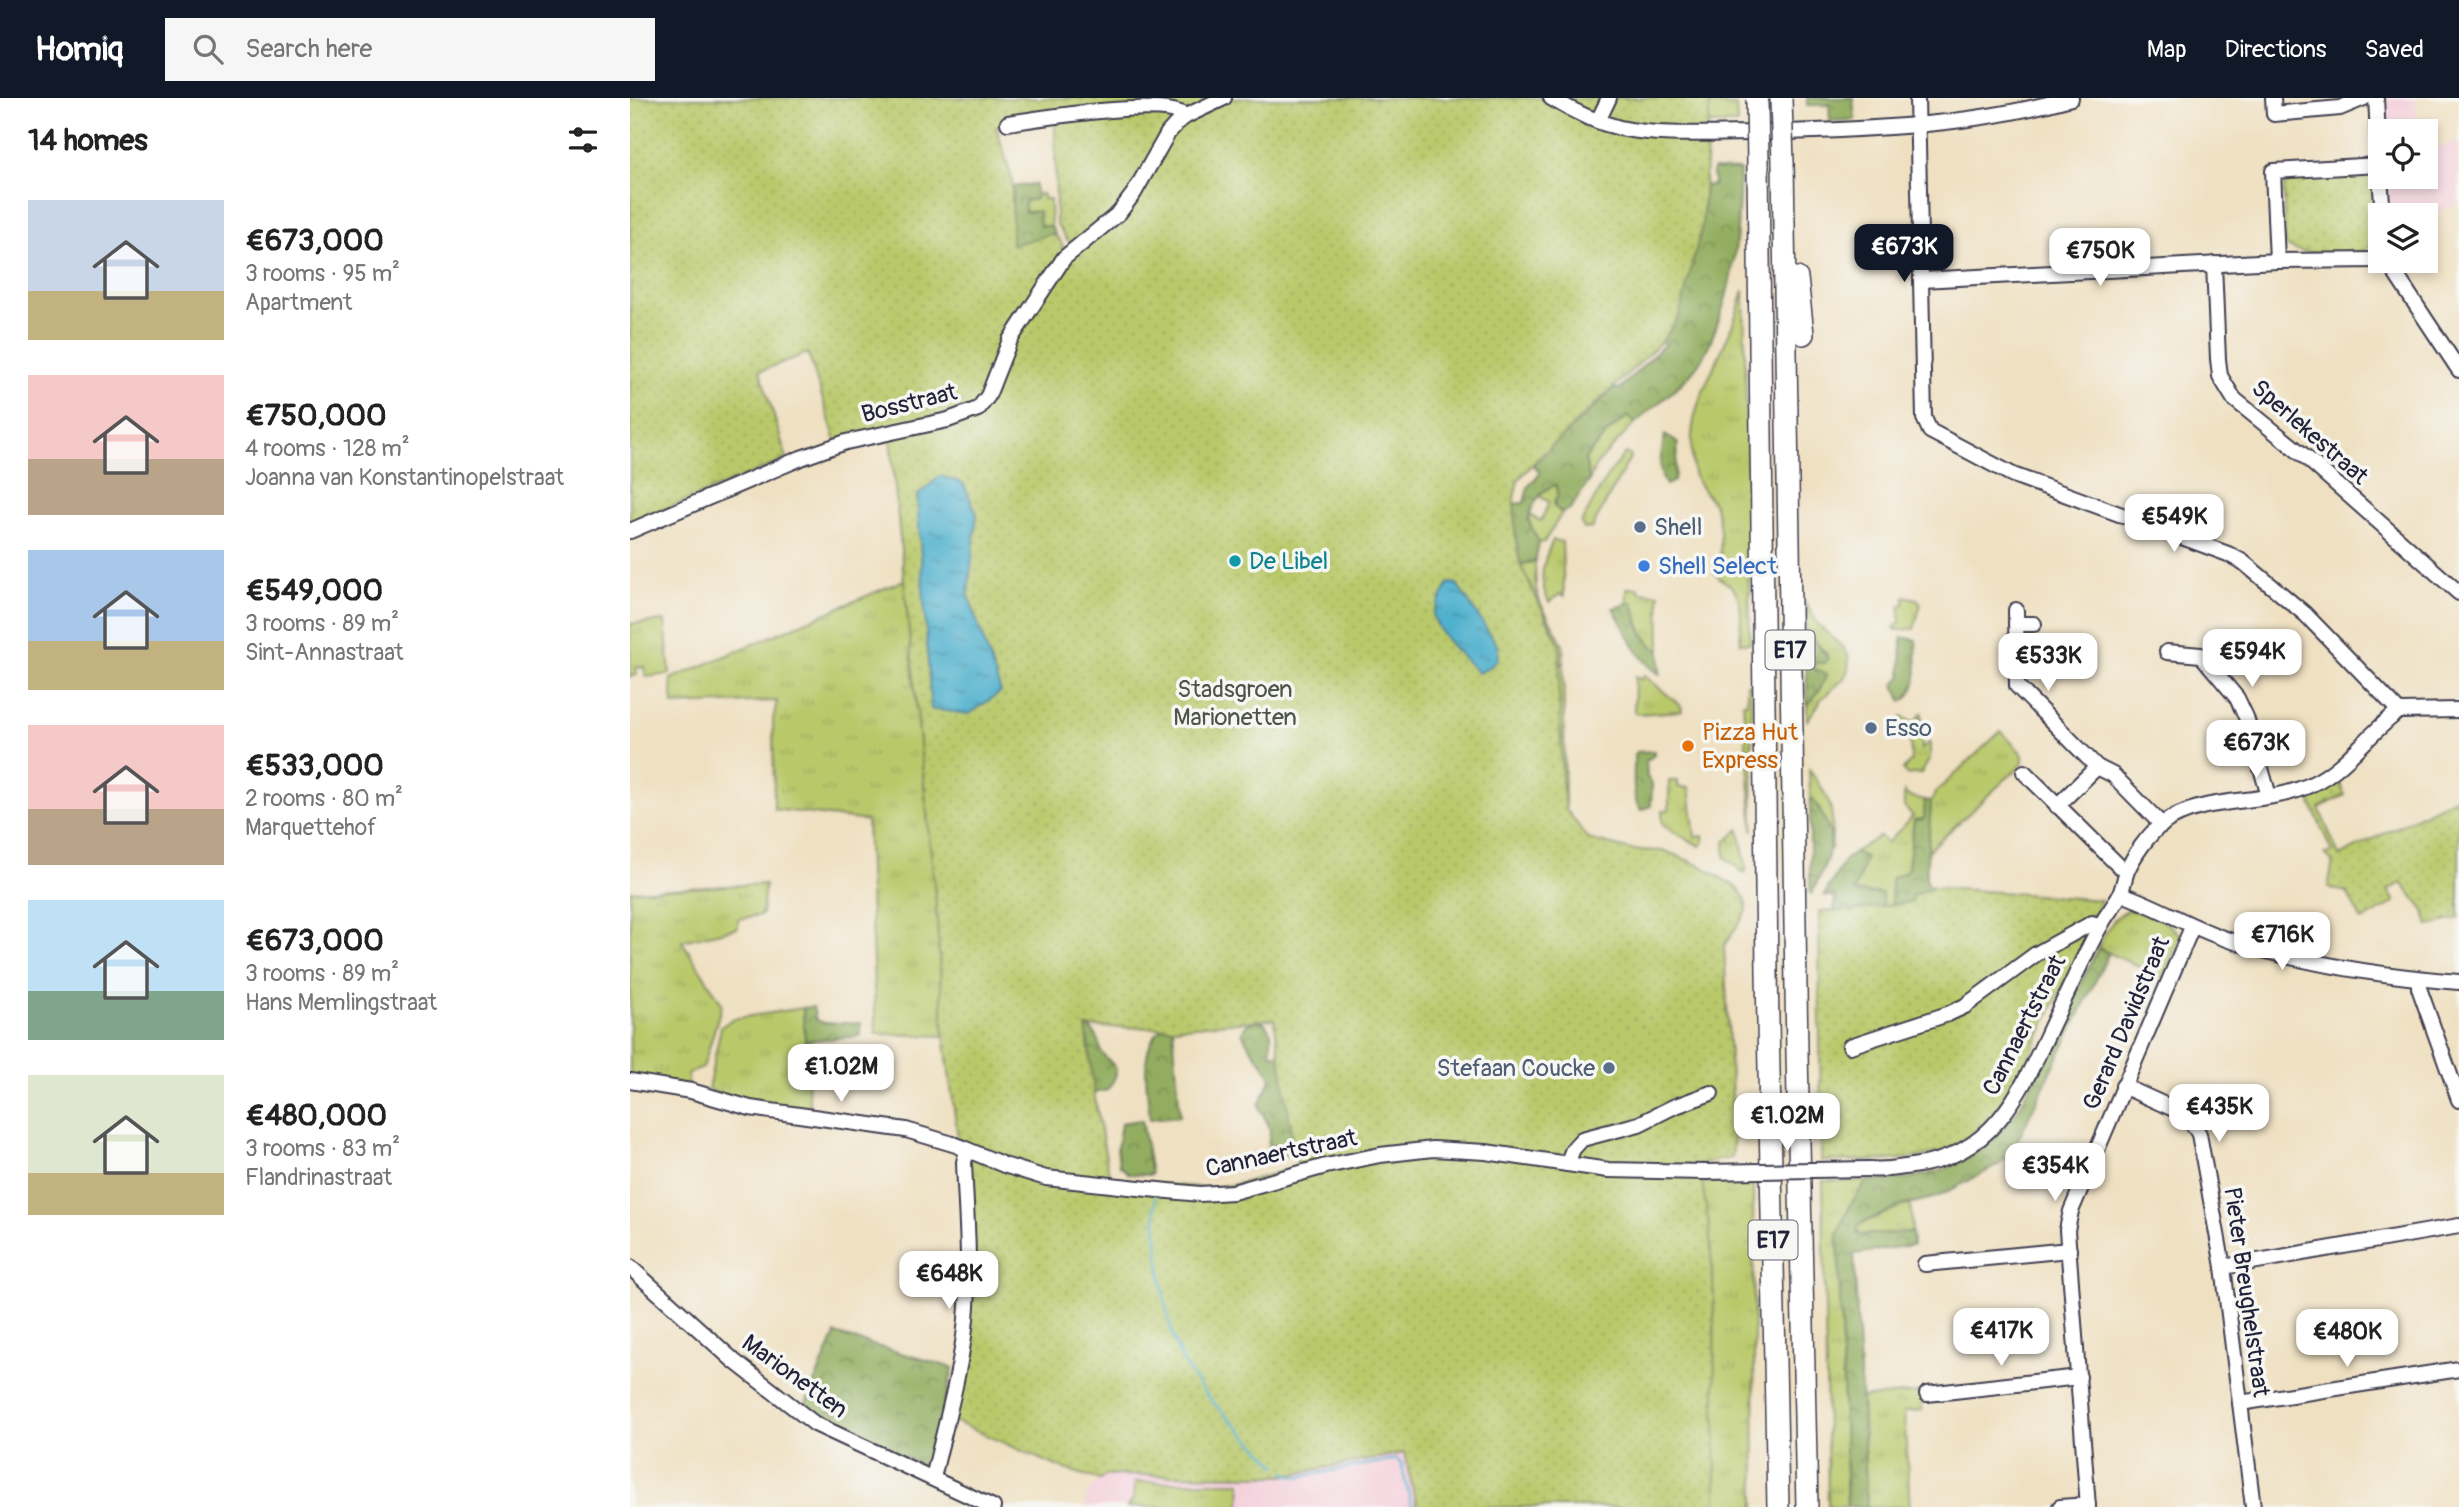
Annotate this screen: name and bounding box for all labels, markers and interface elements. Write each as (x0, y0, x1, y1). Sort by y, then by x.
search box (165, 18, 655, 81)
text: Homiq (35, 29, 123, 70)
icon: search (189, 30, 227, 68)
text: Search here (245, 33, 372, 65)
text: Map (2147, 35, 2187, 64)
text: Directions (2225, 35, 2326, 64)
text: Saved (2364, 35, 2424, 64)
map controls (2368, 119, 2438, 273)
button: locate (2368, 119, 2438, 189)
icon: filters (564, 121, 602, 159)
text: 14 homes (28, 122, 148, 159)
button: layers (2368, 203, 2438, 273)
text: €673,000 (245, 222, 384, 259)
pin: €673K (1855, 225, 1953, 284)
icon: home (84, 228, 168, 312)
pin: €750K (2051, 228, 2149, 288)
text: €673K (1870, 232, 1938, 261)
text: €750K (2065, 236, 2135, 265)
text: 3 rooms · 95 m² (245, 259, 400, 288)
text: Apartment (245, 288, 352, 317)
street label: Sperlekestraat (2245, 374, 2374, 491)
street label: Bosstraat (858, 378, 960, 429)
text: €750,000 (245, 397, 387, 434)
icon: home (84, 403, 168, 487)
text: 4 rooms · 128 m² (245, 434, 410, 463)
text: Joanna van Konstantinopelstraat (245, 463, 564, 492)
pin: €549K (2125, 494, 2223, 554)
text: €549K (2141, 502, 2207, 531)
place label: Shell (1654, 513, 1703, 542)
marker: Shell (1632, 519, 1648, 535)
place label: De Libel (1249, 547, 1328, 576)
place label: Shell Select (1658, 552, 1777, 581)
marker: De Libel (1227, 553, 1243, 569)
marker: Shell Select (1636, 558, 1652, 574)
text: €549,000 (245, 572, 383, 609)
icon: home (84, 578, 168, 662)
text: 3 rooms · 89 m² (245, 609, 399, 638)
road number: E17 (1766, 630, 1814, 670)
pin: €594K (2203, 630, 2301, 689)
pin: €533K (1999, 634, 2097, 693)
text: €594K (2219, 637, 2285, 666)
text: Sint-Annastraat (245, 638, 404, 667)
text: €533K (2014, 641, 2082, 670)
park label: Stadsgroen Marionetten (1173, 675, 1297, 732)
place label: Esso (1885, 714, 1932, 743)
place label: Pizza Hut Express (1702, 718, 1798, 775)
marker: Esso (1863, 720, 1879, 736)
pin: €673K (2207, 720, 2305, 780)
text: €673K (2222, 728, 2290, 757)
marker: Pizza Hut Express (1680, 738, 1696, 754)
text: €533,000 (245, 747, 384, 784)
icon: home (84, 753, 168, 837)
text: 2 rooms · 80 m² (245, 784, 403, 813)
text: Marquettehof (245, 813, 377, 842)
pin: €716K (2233, 912, 2331, 972)
text: €716K (2250, 920, 2314, 949)
text: €673,000 (245, 922, 384, 959)
icon: home (84, 928, 168, 1012)
street label: Gerard Davidstraat (2077, 932, 2176, 1114)
street label: Cannaertstraat (1977, 950, 2072, 1100)
text: 3 rooms · 89 m² (245, 959, 399, 988)
text: Hans Memlingstraat (245, 988, 437, 1017)
pin: €1.02M (784, 1044, 898, 1104)
text: €1.02M (804, 1052, 878, 1081)
place label: Stefaan Coucke (1437, 1054, 1595, 1083)
marker: Stefaan Coucke (1601, 1060, 1617, 1076)
pin: €435K (2170, 1084, 2268, 1144)
text: €435K (2185, 1092, 2253, 1121)
pin: €1.02M (1730, 1094, 1844, 1153)
text: €480,000 (245, 1097, 387, 1134)
text: €1.02M (1750, 1101, 1824, 1130)
icon: home (84, 1103, 168, 1187)
street label: Cannaertstraat (1203, 1123, 1360, 1184)
text: 3 rooms · 83 m² (245, 1134, 400, 1163)
pin: €354K (2006, 1144, 2104, 1203)
text: €354K (2021, 1151, 2089, 1180)
text: Flandrinastraat (245, 1163, 392, 1192)
street label: Pieter Breughelstraat (2217, 1185, 2276, 1399)
road number: E17 (1748, 1220, 1798, 1260)
pin: €648K (900, 1252, 998, 1311)
text: €648K (915, 1259, 983, 1288)
pin: €417K (1952, 1308, 2050, 1368)
pin: €480K (2298, 1310, 2396, 1369)
text: €417K (1969, 1316, 2033, 1345)
text: €480K (2312, 1317, 2382, 1346)
street label: Marionetten (736, 1328, 853, 1424)

